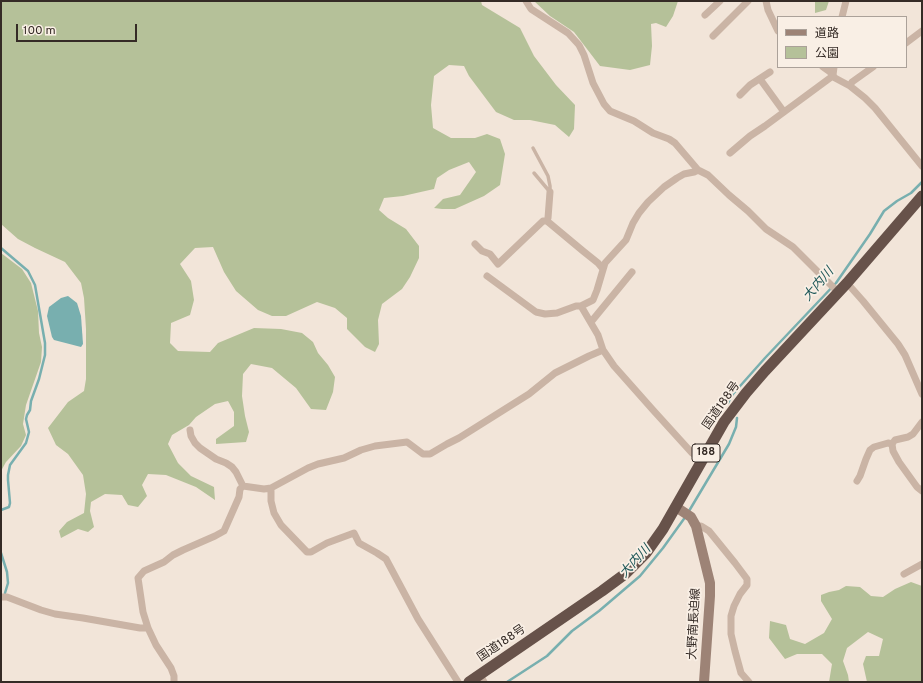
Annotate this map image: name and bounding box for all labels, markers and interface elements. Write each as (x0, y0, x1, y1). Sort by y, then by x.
scale bar (18, 16, 139, 42)
legend (777, 16, 907, 68)
text: 100 m (23, 23, 56, 39)
text: 道路 (815, 26, 839, 42)
text: 公園 (815, 46, 839, 62)
water label: 大内川 (800, 265, 838, 305)
street label: 国道188号 (700, 379, 744, 433)
road number: 188 (692, 444, 720, 462)
water label: 大内川 (617, 542, 655, 582)
street label: 大野南長迫線 (686, 588, 704, 660)
street label: 国道188号 (475, 623, 529, 665)

